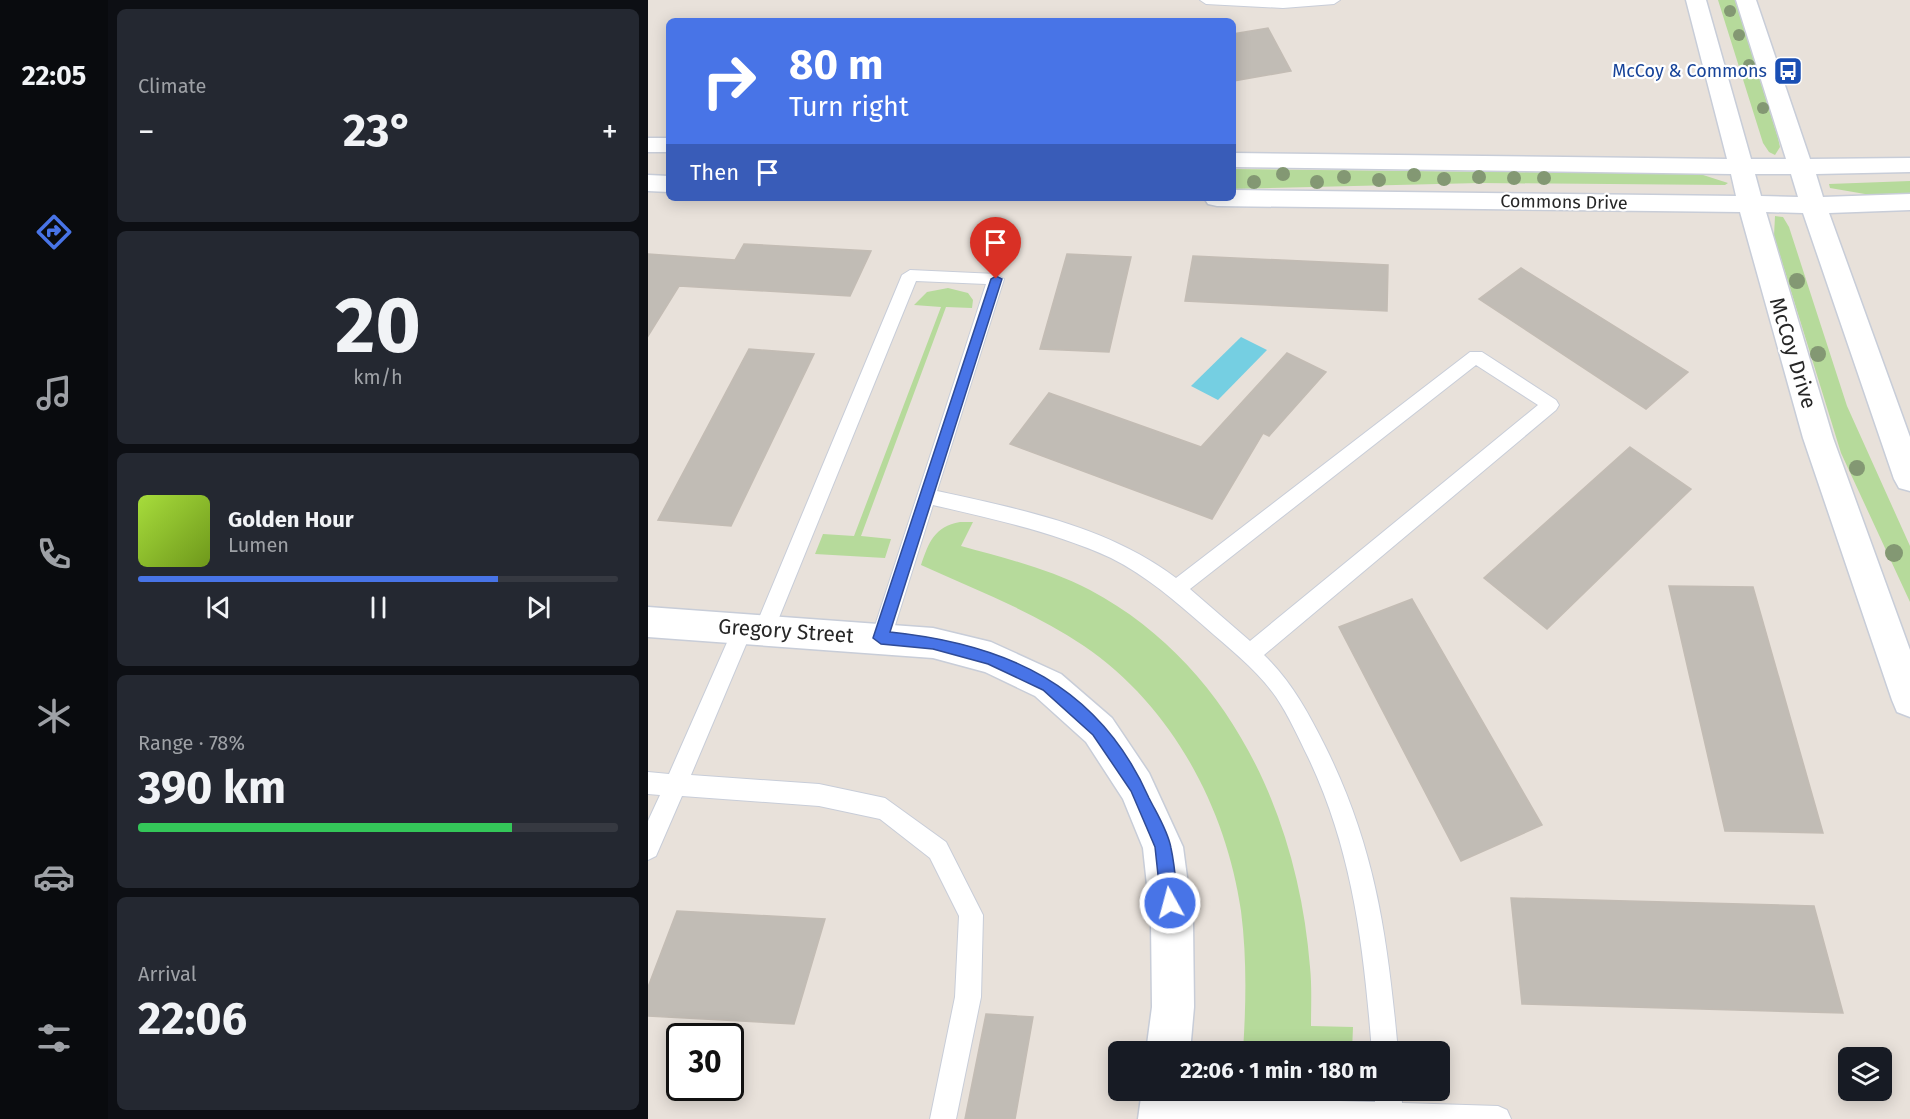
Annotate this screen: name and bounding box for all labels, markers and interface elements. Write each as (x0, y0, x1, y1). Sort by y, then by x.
text: 80 m (789, 40, 883, 90)
icon: right (690, 42, 768, 120)
bus stop icon: McCoy & Commons (1772, 55, 1804, 87)
text: 22:05 (22, 60, 86, 92)
place label: McCoy & Commons (1612, 60, 1767, 82)
text: Climate (138, 74, 206, 98)
text: Turn right (789, 91, 909, 123)
text: 23° (343, 104, 413, 158)
text: − (138, 112, 155, 152)
text: + (602, 112, 618, 152)
icon: arrive (751, 156, 784, 189)
text: Then (690, 159, 739, 186)
street label: Commons Drive (1500, 190, 1628, 214)
icon: directions (33, 211, 75, 253)
pin (970, 217, 1021, 279)
icon: arrive (979, 226, 1012, 259)
text: 20 (335, 279, 421, 373)
street label: McCoy Drive (1764, 294, 1822, 412)
text: km/h (353, 365, 403, 389)
icon: music (33, 372, 75, 414)
text: Golden Hour (228, 506, 354, 533)
icon: phone (33, 533, 75, 575)
text: Lumen (228, 533, 289, 557)
icon: previous (202, 591, 235, 624)
icon: pause (362, 591, 395, 624)
icon: next (522, 591, 555, 624)
street label: Gregory Street (717, 613, 855, 649)
icon: climate (33, 695, 75, 737)
text: Range · 78% (138, 731, 245, 755)
text: 390 km (138, 761, 286, 815)
icon: car (33, 856, 75, 898)
position arrow (1138, 871, 1202, 935)
text: Arrival (138, 962, 197, 986)
text: 22:06 (138, 992, 247, 1046)
icon: filters (33, 1017, 75, 1059)
speed limit sign: 30 (666, 1023, 744, 1101)
map controls (1838, 1047, 1892, 1101)
button: layers (1838, 1047, 1892, 1101)
text: 22:06 · 1 min · 180 m (1180, 1057, 1378, 1084)

